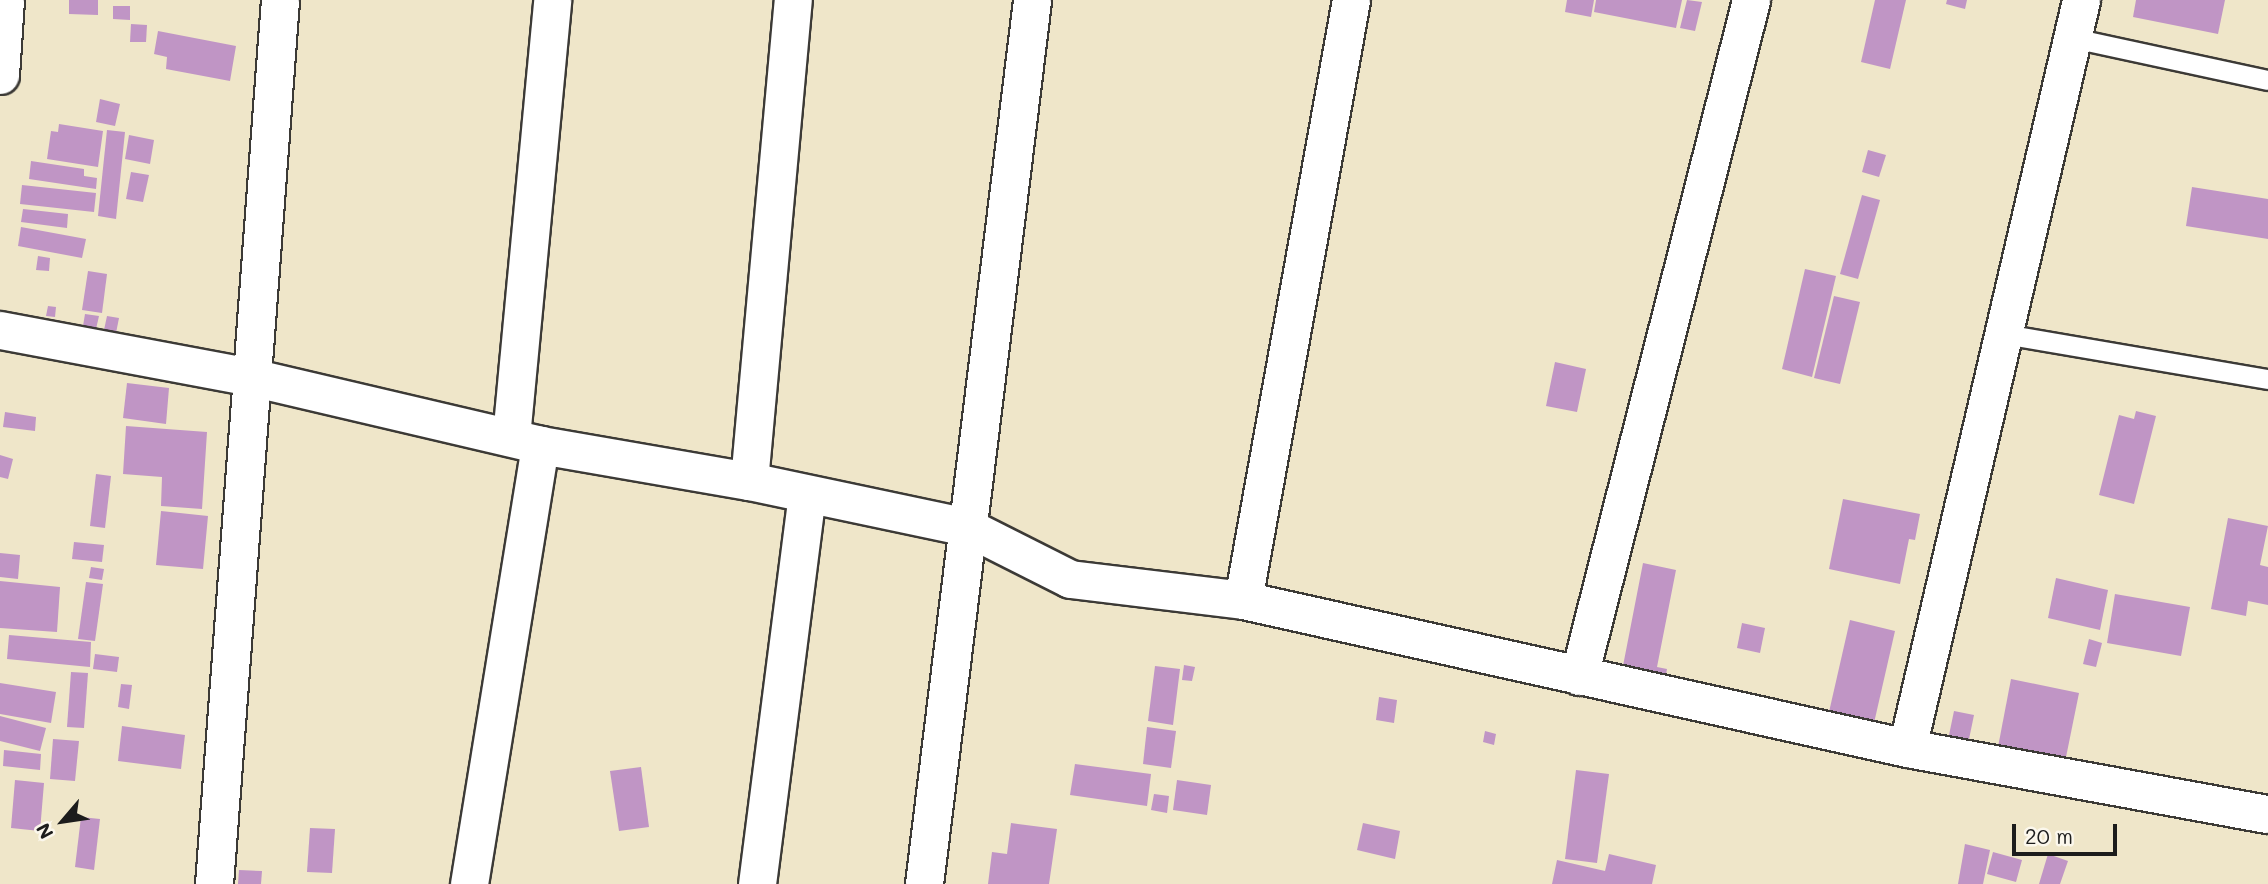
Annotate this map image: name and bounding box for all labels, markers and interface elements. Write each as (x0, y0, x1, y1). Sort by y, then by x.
north arrow (28, 786, 98, 856)
scale bar (2016, 810, 2121, 854)
text: N (30, 819, 59, 844)
text: 20 m (2025, 822, 2073, 849)

